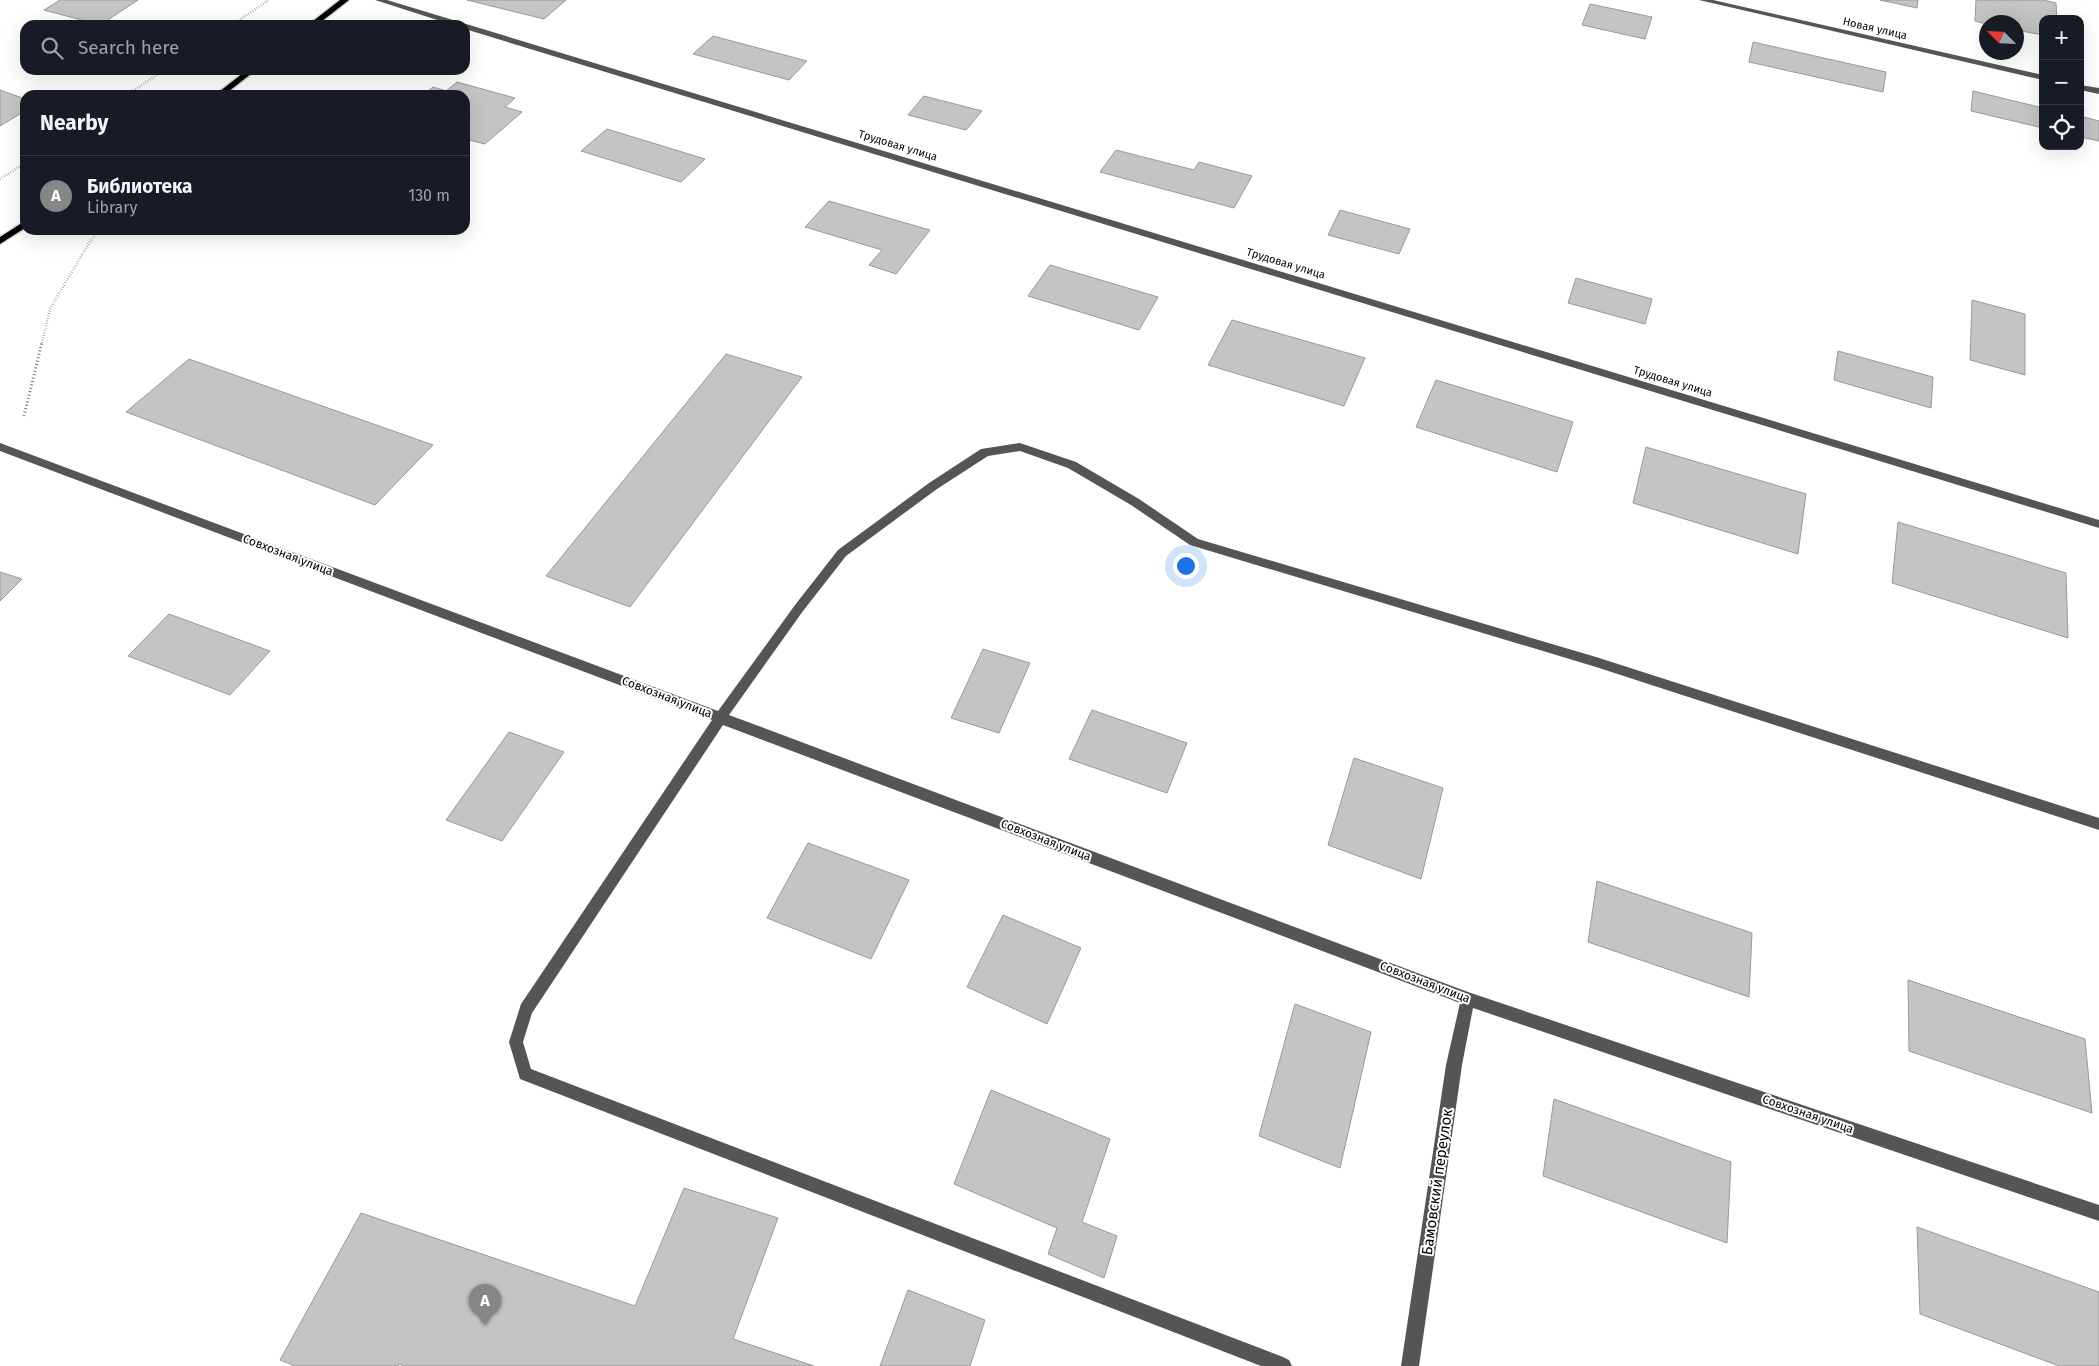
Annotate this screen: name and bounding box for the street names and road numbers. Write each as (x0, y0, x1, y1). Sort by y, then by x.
street label: Новая улица (1841, 15, 1908, 42)
street label: Трудовая улица (857, 127, 939, 164)
street label: Трудовая улица (1245, 245, 1327, 282)
street label: Трудовая улица (1632, 363, 1714, 400)
street label: Совхозная улица (241, 531, 335, 579)
street label: Совхозная улица (620, 673, 714, 721)
street label: Совхозная улица (999, 816, 1093, 864)
street label: Совхозная улица (1378, 958, 1472, 1006)
street label: Совхозная улица (1761, 1092, 1855, 1136)
street label: Бамовский переулок (1418, 1108, 1456, 1256)

